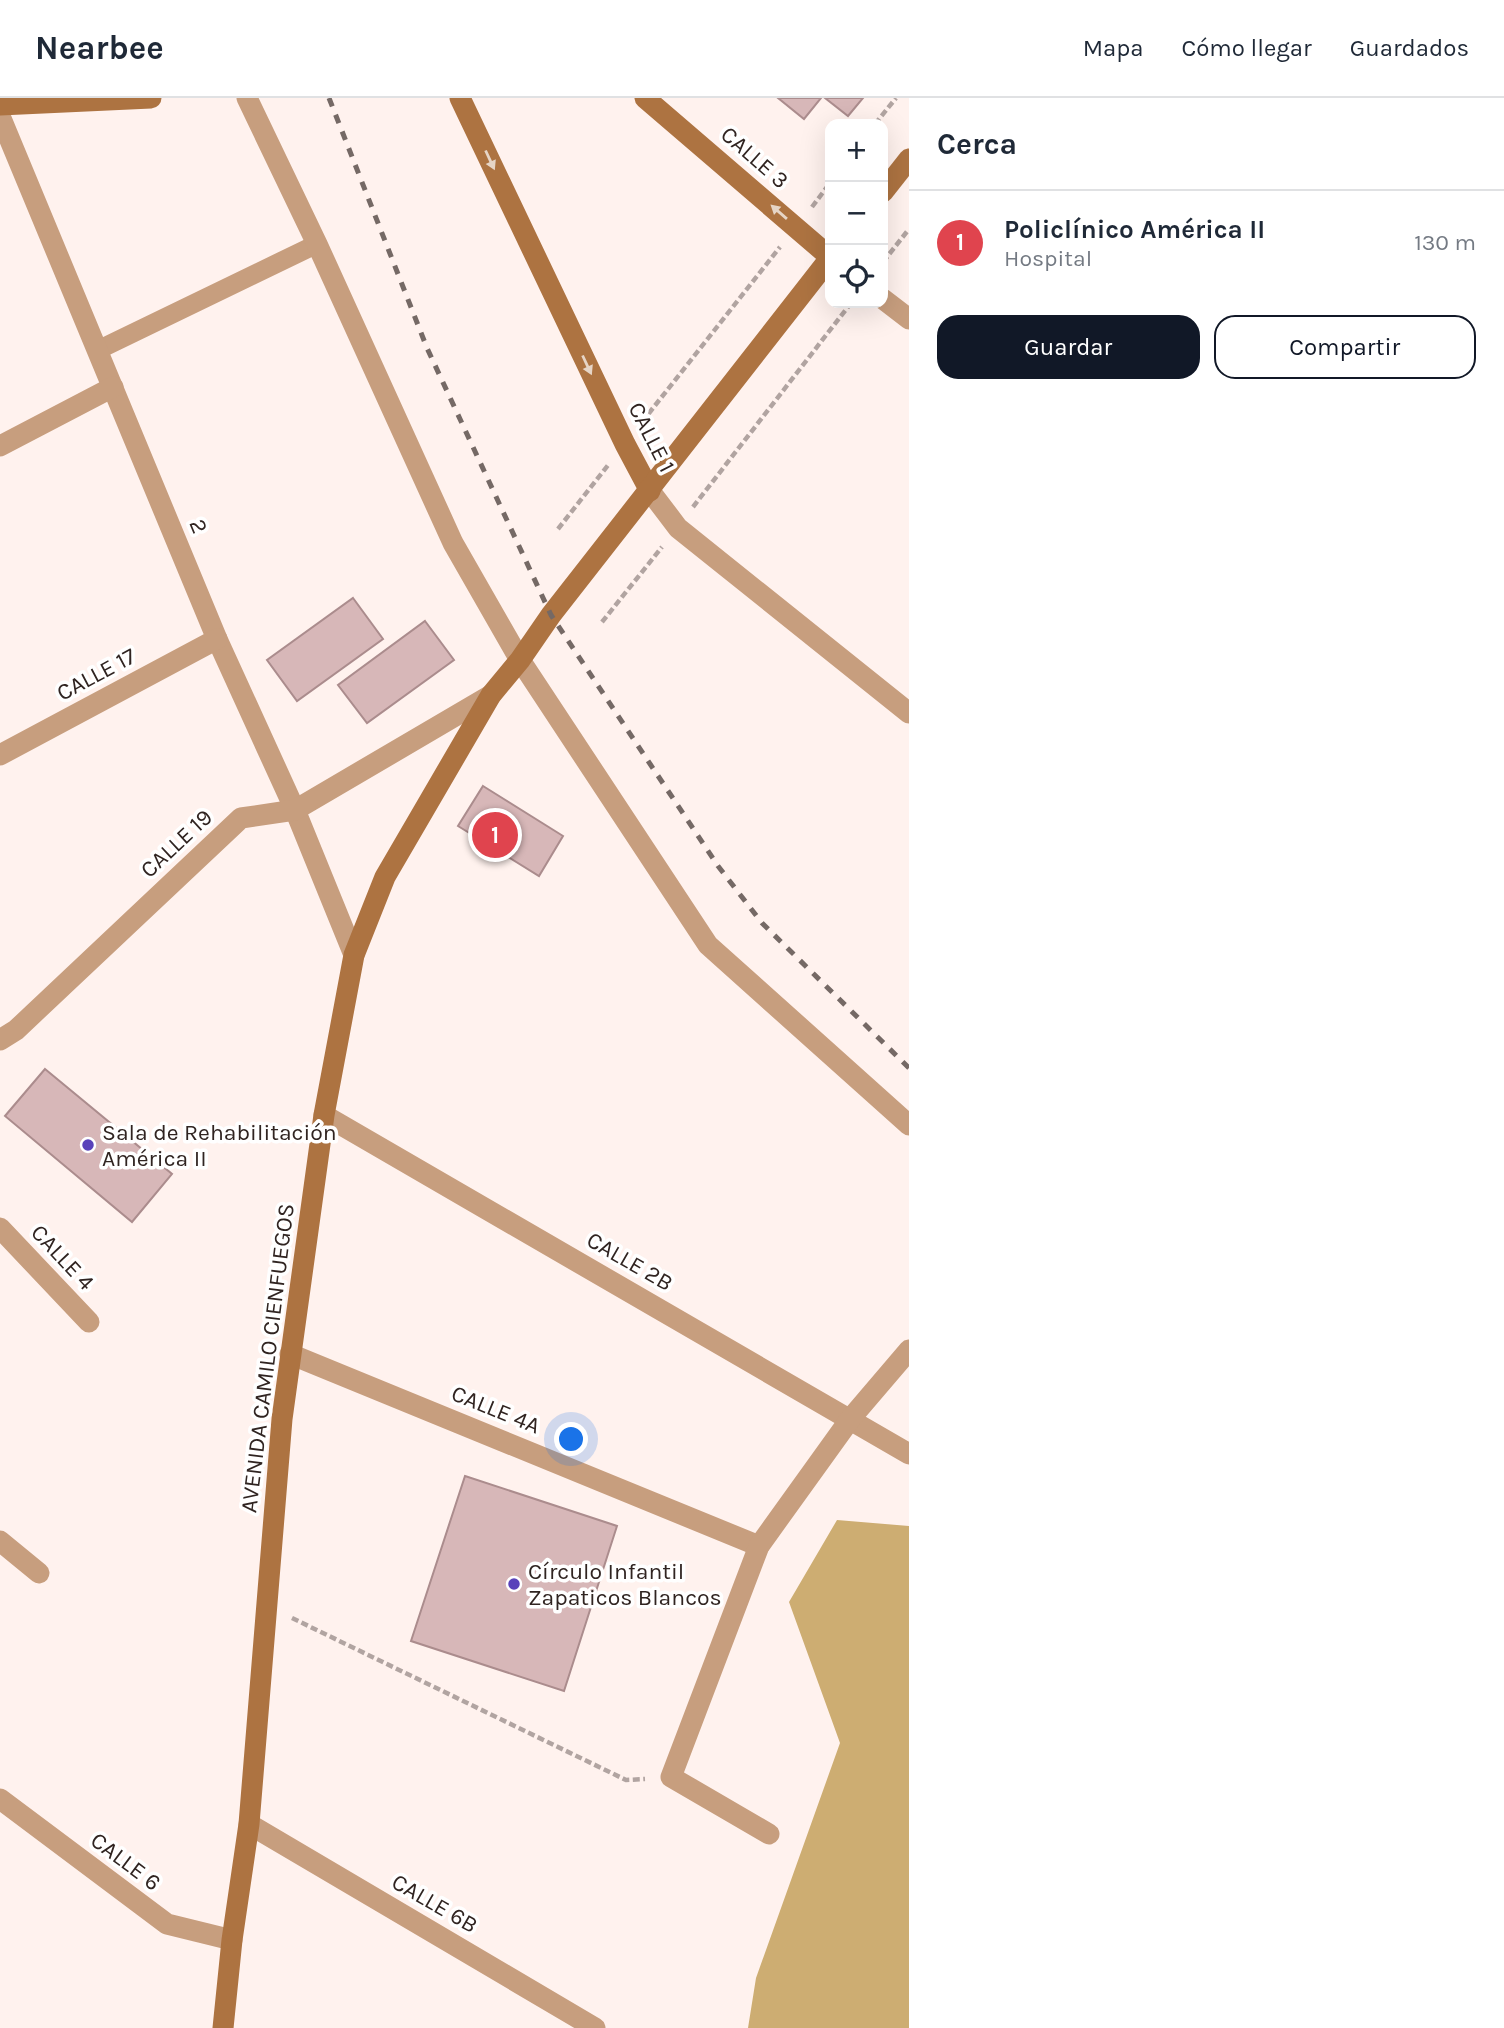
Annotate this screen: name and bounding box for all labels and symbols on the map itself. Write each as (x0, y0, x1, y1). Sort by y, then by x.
street label: CALLE 3 (715, 121, 794, 194)
one-way arrow (484, 150, 495, 170)
one-way arrow (770, 205, 787, 220)
one-way arrow (582, 355, 593, 375)
street label: CALLE 1 (623, 398, 681, 477)
street label: 2 (184, 515, 214, 538)
street label: CALLE 17 (52, 642, 141, 706)
street label: CALLE 19 (135, 803, 218, 883)
pin: 1 (472, 809, 518, 861)
place label: Sala de Rehabilitación América II (102, 1119, 337, 1172)
marker: Sala de Rehabilitación América II (80, 1137, 96, 1153)
street label: AVENIDA CAMILO CIENFUEGOS (235, 1202, 300, 1514)
street label: CALLE 4 (25, 1219, 100, 1296)
street label: CALLE 2B (582, 1226, 678, 1297)
street label: CALLE 4A (448, 1379, 544, 1439)
your location (554, 1422, 588, 1456)
place label: Círculo Infantil Zapaticos Blancos (528, 1558, 722, 1611)
marker: Círculo Infantil Zapaticos Blancos (506, 1576, 522, 1592)
street label: CALLE 6 (85, 1826, 166, 1896)
street label: CALLE 6B (387, 1868, 482, 1939)

